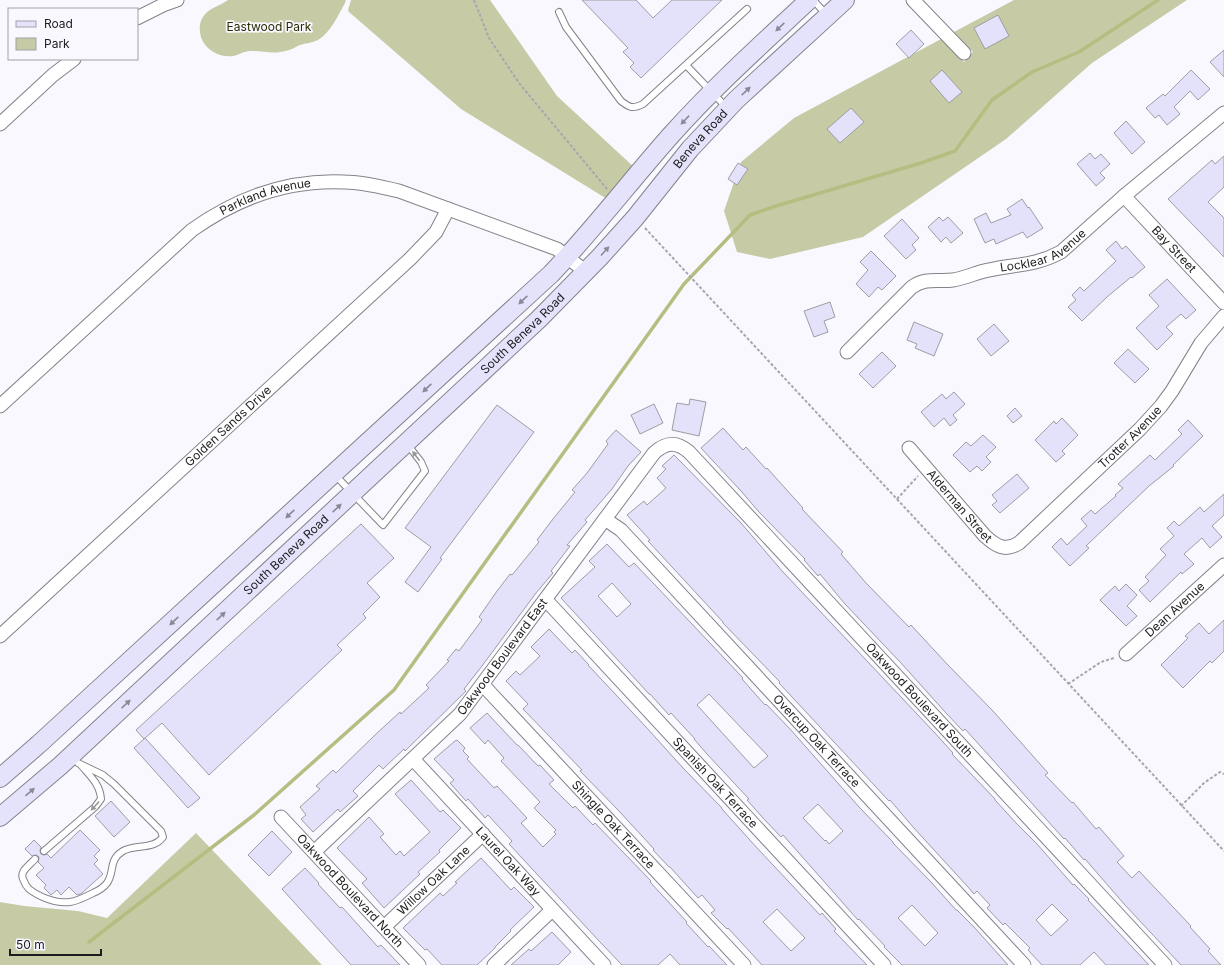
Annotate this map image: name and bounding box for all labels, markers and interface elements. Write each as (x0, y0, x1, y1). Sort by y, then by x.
legend (8, 8, 138, 60)
text: Road (44, 16, 73, 31)
park label: Eastwood Park (227, 19, 312, 34)
one-way arrow (775, 22, 785, 31)
text: Park (44, 36, 70, 51)
one-way arrow (741, 86, 751, 96)
street label: Beneva Road (670, 106, 730, 171)
one-way arrow (680, 115, 690, 125)
street label: Parkland Avenue (217, 175, 312, 218)
street label: Bay Street (1149, 223, 1200, 276)
street label: Locklear Avenue (999, 225, 1089, 275)
one-way arrow (600, 246, 609, 257)
street label: South Beneva Road (477, 289, 568, 377)
one-way arrow (518, 296, 528, 305)
street label: Golden Sands Drive (181, 382, 274, 469)
one-way arrow (422, 384, 432, 393)
street label: Trotter Avenue (1095, 402, 1165, 471)
one-way arrow (412, 451, 421, 462)
street label: Alderman Street (924, 466, 995, 546)
one-way arrow (332, 504, 341, 513)
one-way arrow (285, 509, 295, 519)
street label: South Beneva Road (240, 511, 331, 598)
street label: Dean Avenue (1142, 578, 1207, 640)
street label: Oakwood Boulevard East (454, 595, 550, 718)
one-way arrow (216, 611, 226, 621)
one-way arrow (169, 616, 178, 625)
street label: Oakwood Boulevard South (863, 639, 976, 760)
street label: Overcup Oak Terrace (770, 691, 864, 790)
one-way arrow (121, 700, 131, 709)
street label: Spanish Oak Terrace (670, 734, 761, 831)
street label: Shingle Oak Terrace (569, 777, 658, 872)
one-way arrow (24, 787, 35, 796)
one-way arrow (90, 801, 100, 811)
street label: Laurel Oak Way (473, 824, 544, 899)
street label: Oakwood Boulevard North (294, 831, 407, 950)
street label: Willow Oak Lane (394, 842, 473, 918)
scale bar (10, 931, 101, 957)
text: 50 m (16, 937, 45, 952)

